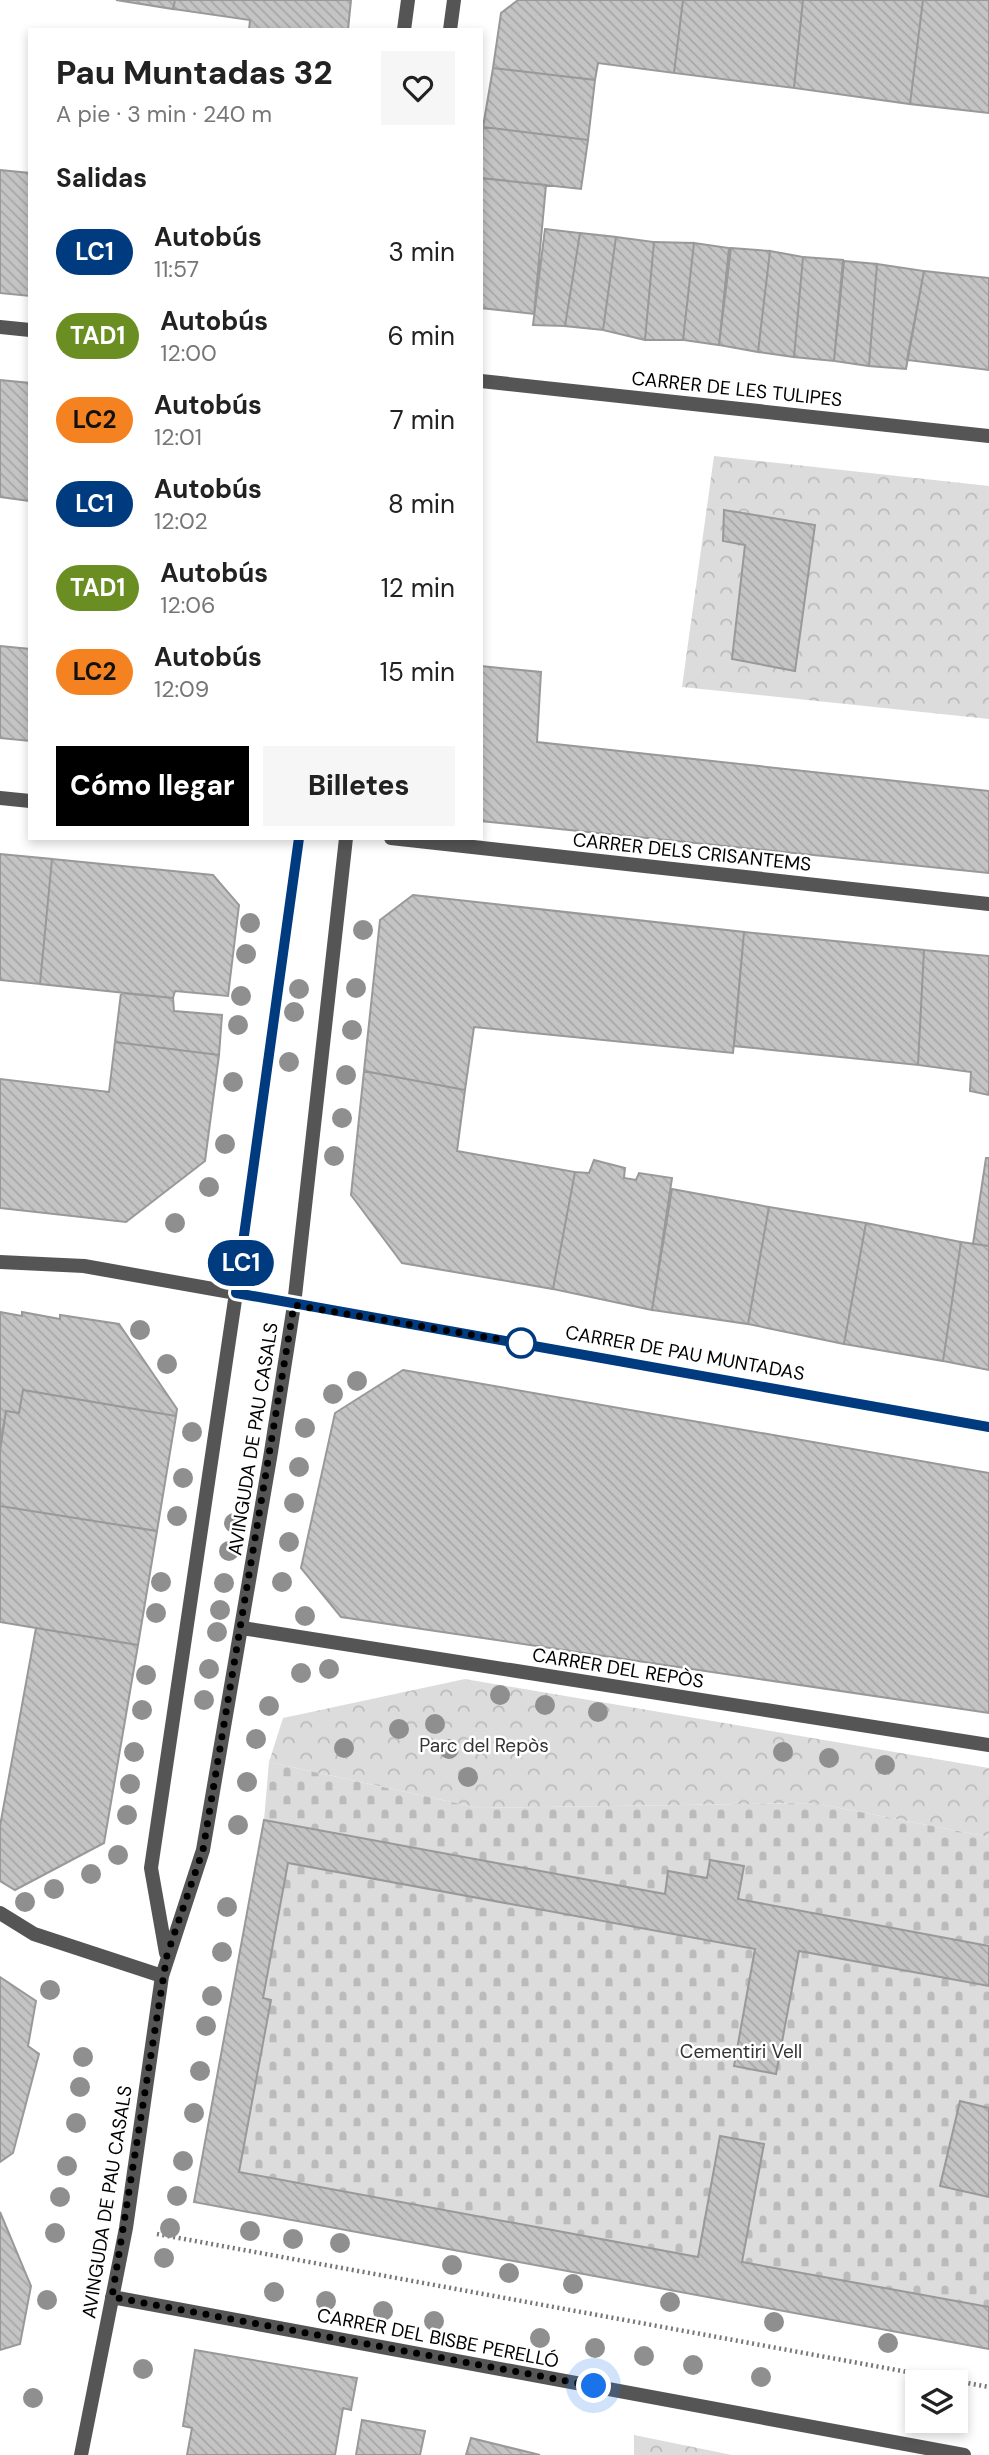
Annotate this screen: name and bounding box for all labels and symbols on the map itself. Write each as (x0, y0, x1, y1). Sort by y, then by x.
street label: CARRER DE LES TULIPES (630, 366, 844, 412)
street label: CARRER DELS CRISANTEMS (572, 827, 812, 877)
line badge: LC1 (201, 1240, 281, 1286)
street label: CARRER DE PAU MUNTADAS (563, 1320, 807, 1386)
street label: AVINGUDA DE PAU CASALS (222, 1321, 284, 1557)
unlabelled marker (506, 1328, 536, 1358)
street label: CARRER DEL REPÒS (531, 1642, 705, 1694)
park label: Parc del Repòs (419, 1733, 549, 1758)
park label: Cementiri Vell (680, 2039, 802, 2064)
street label: AVINGUDA DE PAU CASALS (76, 2084, 138, 2320)
street label: CARRER DEL BISBE PERELLÓ (315, 2302, 561, 2374)
your location (576, 2368, 611, 2403)

